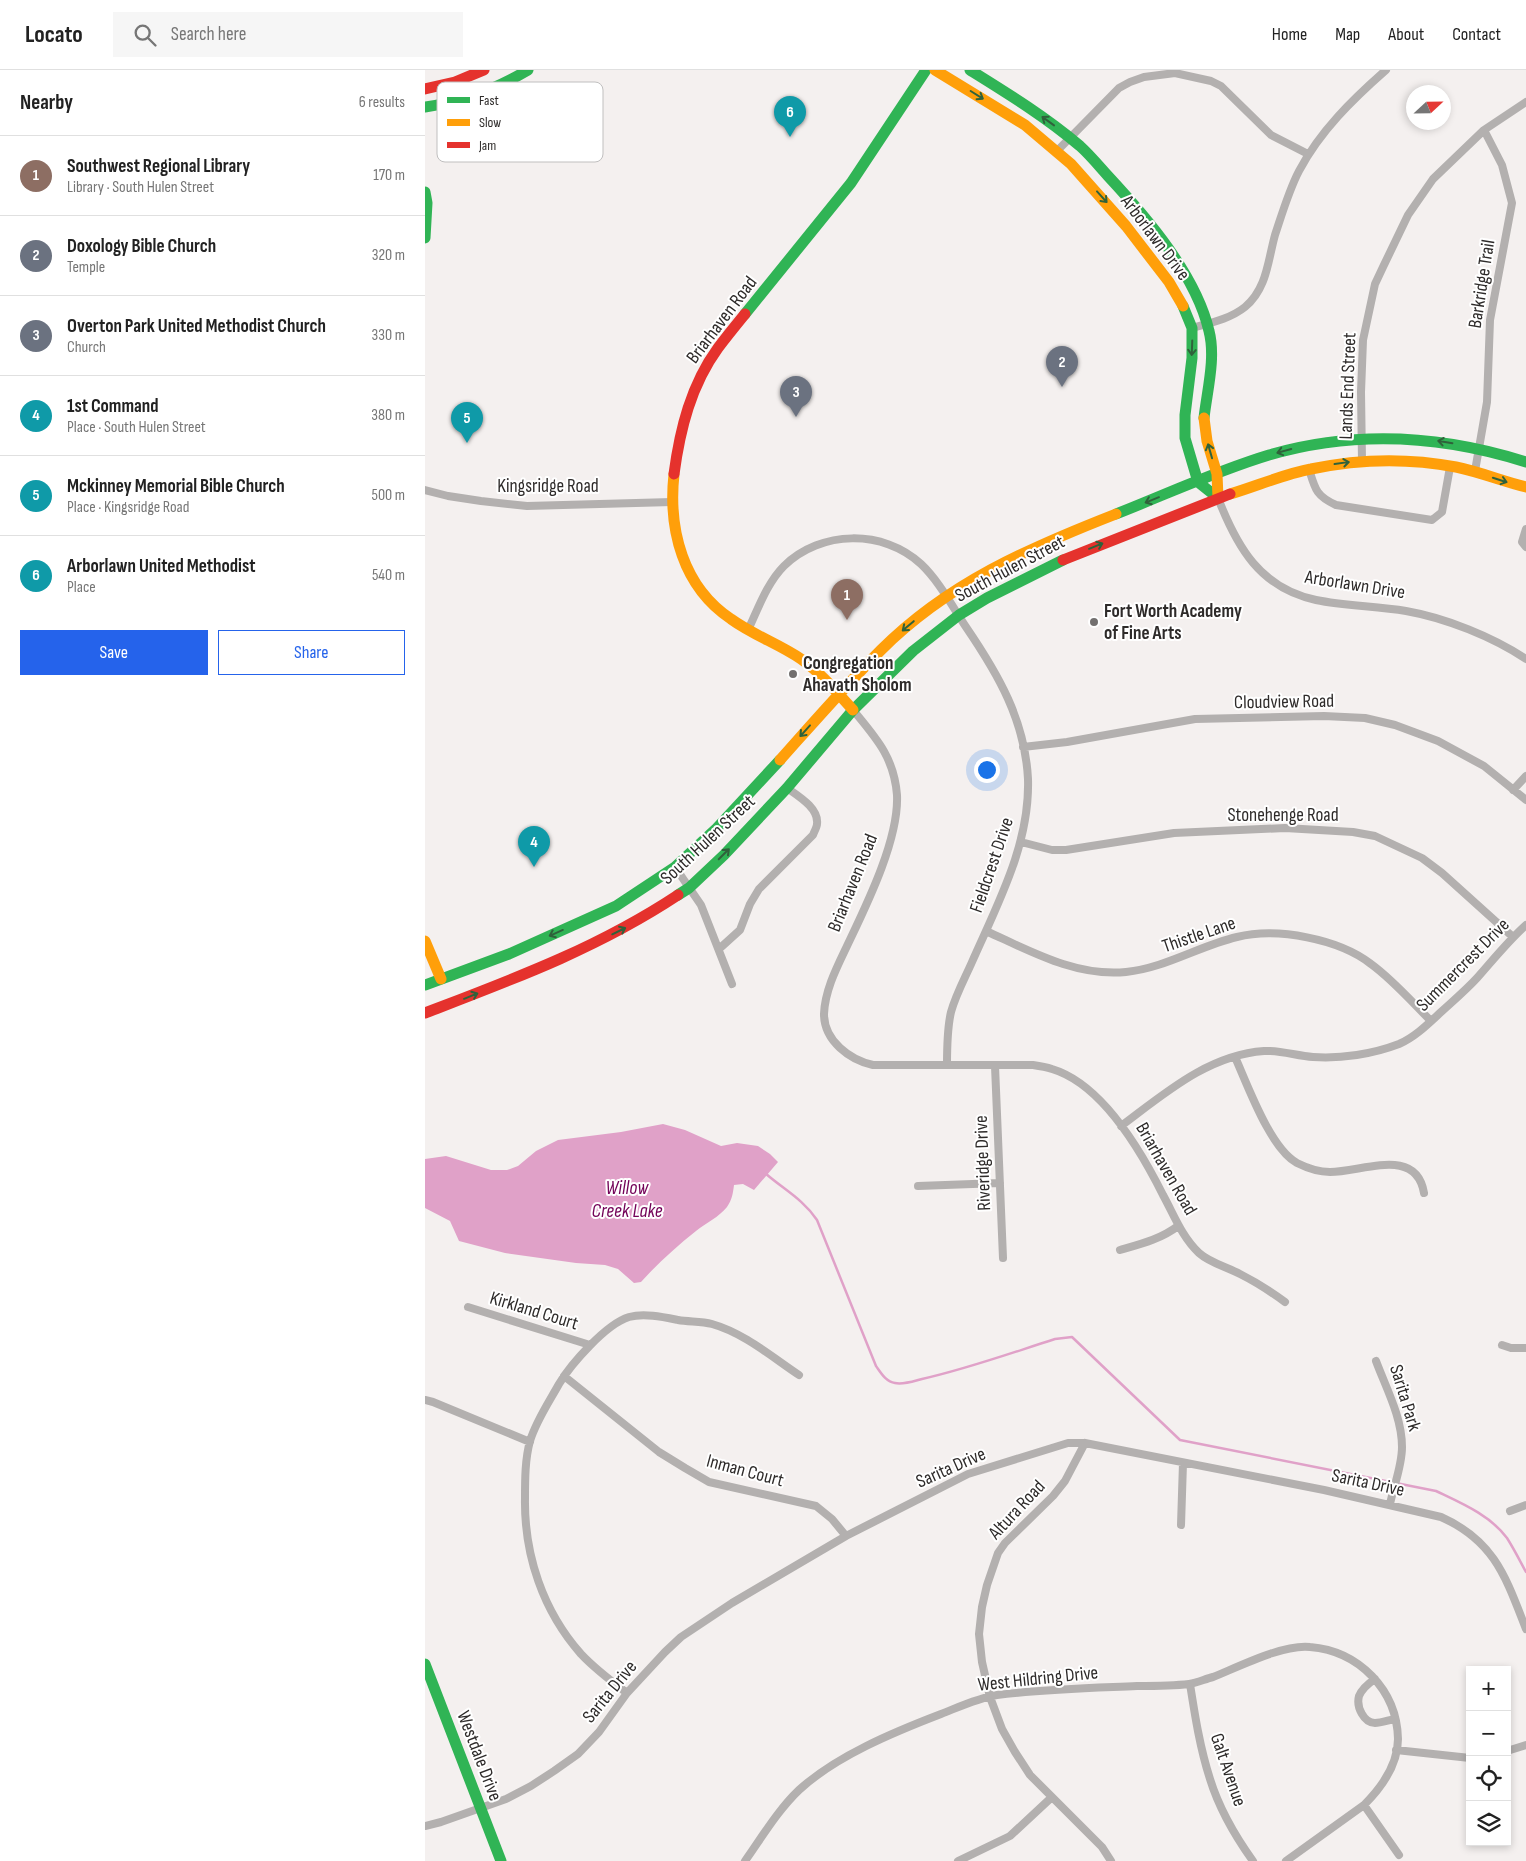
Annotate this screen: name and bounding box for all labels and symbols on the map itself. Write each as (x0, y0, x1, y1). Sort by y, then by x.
legend (437, 82, 603, 162)
north arrow (1406, 85, 1451, 130)
one-way arrow (969, 90, 983, 100)
text: Fast (479, 92, 499, 109)
pin: 6 (774, 96, 806, 137)
text: Slow (479, 114, 501, 131)
one-way arrow (1041, 116, 1055, 126)
text: Jam (478, 137, 496, 154)
street label: Arborlawn Drive (1115, 190, 1195, 285)
one-way arrow (1096, 191, 1108, 204)
street label: Barkridge Trail (1464, 238, 1500, 330)
street label: Briarhaven Road (682, 272, 762, 368)
street label: Lands End Street (1335, 332, 1361, 440)
one-way arrow (1188, 340, 1197, 356)
pin: 2 (1046, 346, 1078, 387)
pin: 3 (780, 376, 812, 417)
pin: 5 (451, 402, 483, 443)
one-way arrow (1437, 437, 1453, 447)
one-way arrow (1204, 443, 1214, 459)
one-way arrow (1276, 447, 1292, 457)
one-way arrow (1334, 458, 1350, 468)
street label: Kingsridge Road (497, 475, 599, 498)
one-way arrow (1492, 475, 1508, 485)
one-way arrow (1145, 495, 1160, 505)
street label: South Hulen Street (951, 530, 1069, 608)
one-way arrow (1088, 541, 1103, 551)
street label: Arborlawn Drive (1302, 566, 1407, 604)
pin: 1 (831, 579, 863, 620)
place label: Fort Worth Academy of Fine Arts (1104, 600, 1242, 645)
marker: Fort Worth Academy of Fine Arts (1088, 616, 1100, 628)
one-way arrow (901, 621, 914, 632)
place label: Congregation Ahavath Sholom (802, 652, 912, 697)
marker: Congregation Ahavath Sholom (787, 668, 799, 680)
street label: Cloudview Road (1234, 690, 1334, 714)
one-way arrow (800, 725, 811, 738)
your location (974, 757, 1000, 783)
street label: South Hulen Street (656, 790, 760, 890)
street label: Stonehenge Road (1227, 804, 1339, 827)
street label: Fieldcrest Drive (965, 814, 1019, 916)
pin: 4 (518, 826, 550, 867)
street label: Briarhaven Road (823, 831, 883, 935)
one-way arrow (718, 848, 731, 860)
street label: Thistle Lane (1159, 912, 1239, 958)
street label: Summercrest Drive (1412, 914, 1514, 1016)
one-way arrow (612, 926, 627, 936)
one-way arrow (549, 928, 564, 938)
one-way arrow (463, 991, 478, 1000)
street label: Riveridge Drive (970, 1115, 996, 1211)
street label: Briarhaven Road (1130, 1119, 1202, 1219)
water label: Willow Creek Lake (591, 1176, 663, 1223)
street label: Kirkland Court (487, 1287, 581, 1335)
street label: Sarita Park (1384, 1362, 1426, 1435)
street label: Sarita Drive (913, 1443, 989, 1493)
street label: Inman Court (704, 1450, 786, 1492)
street label: Sarita Drive (1330, 1464, 1406, 1502)
street label: Altura Road (983, 1476, 1050, 1545)
street label: Sarita Drive (578, 1656, 642, 1728)
street label: West Hildring Drive (977, 1661, 1099, 1697)
street label: Westdale Drive (451, 1708, 507, 1804)
street label: Galt Avenue (1205, 1731, 1251, 1809)

